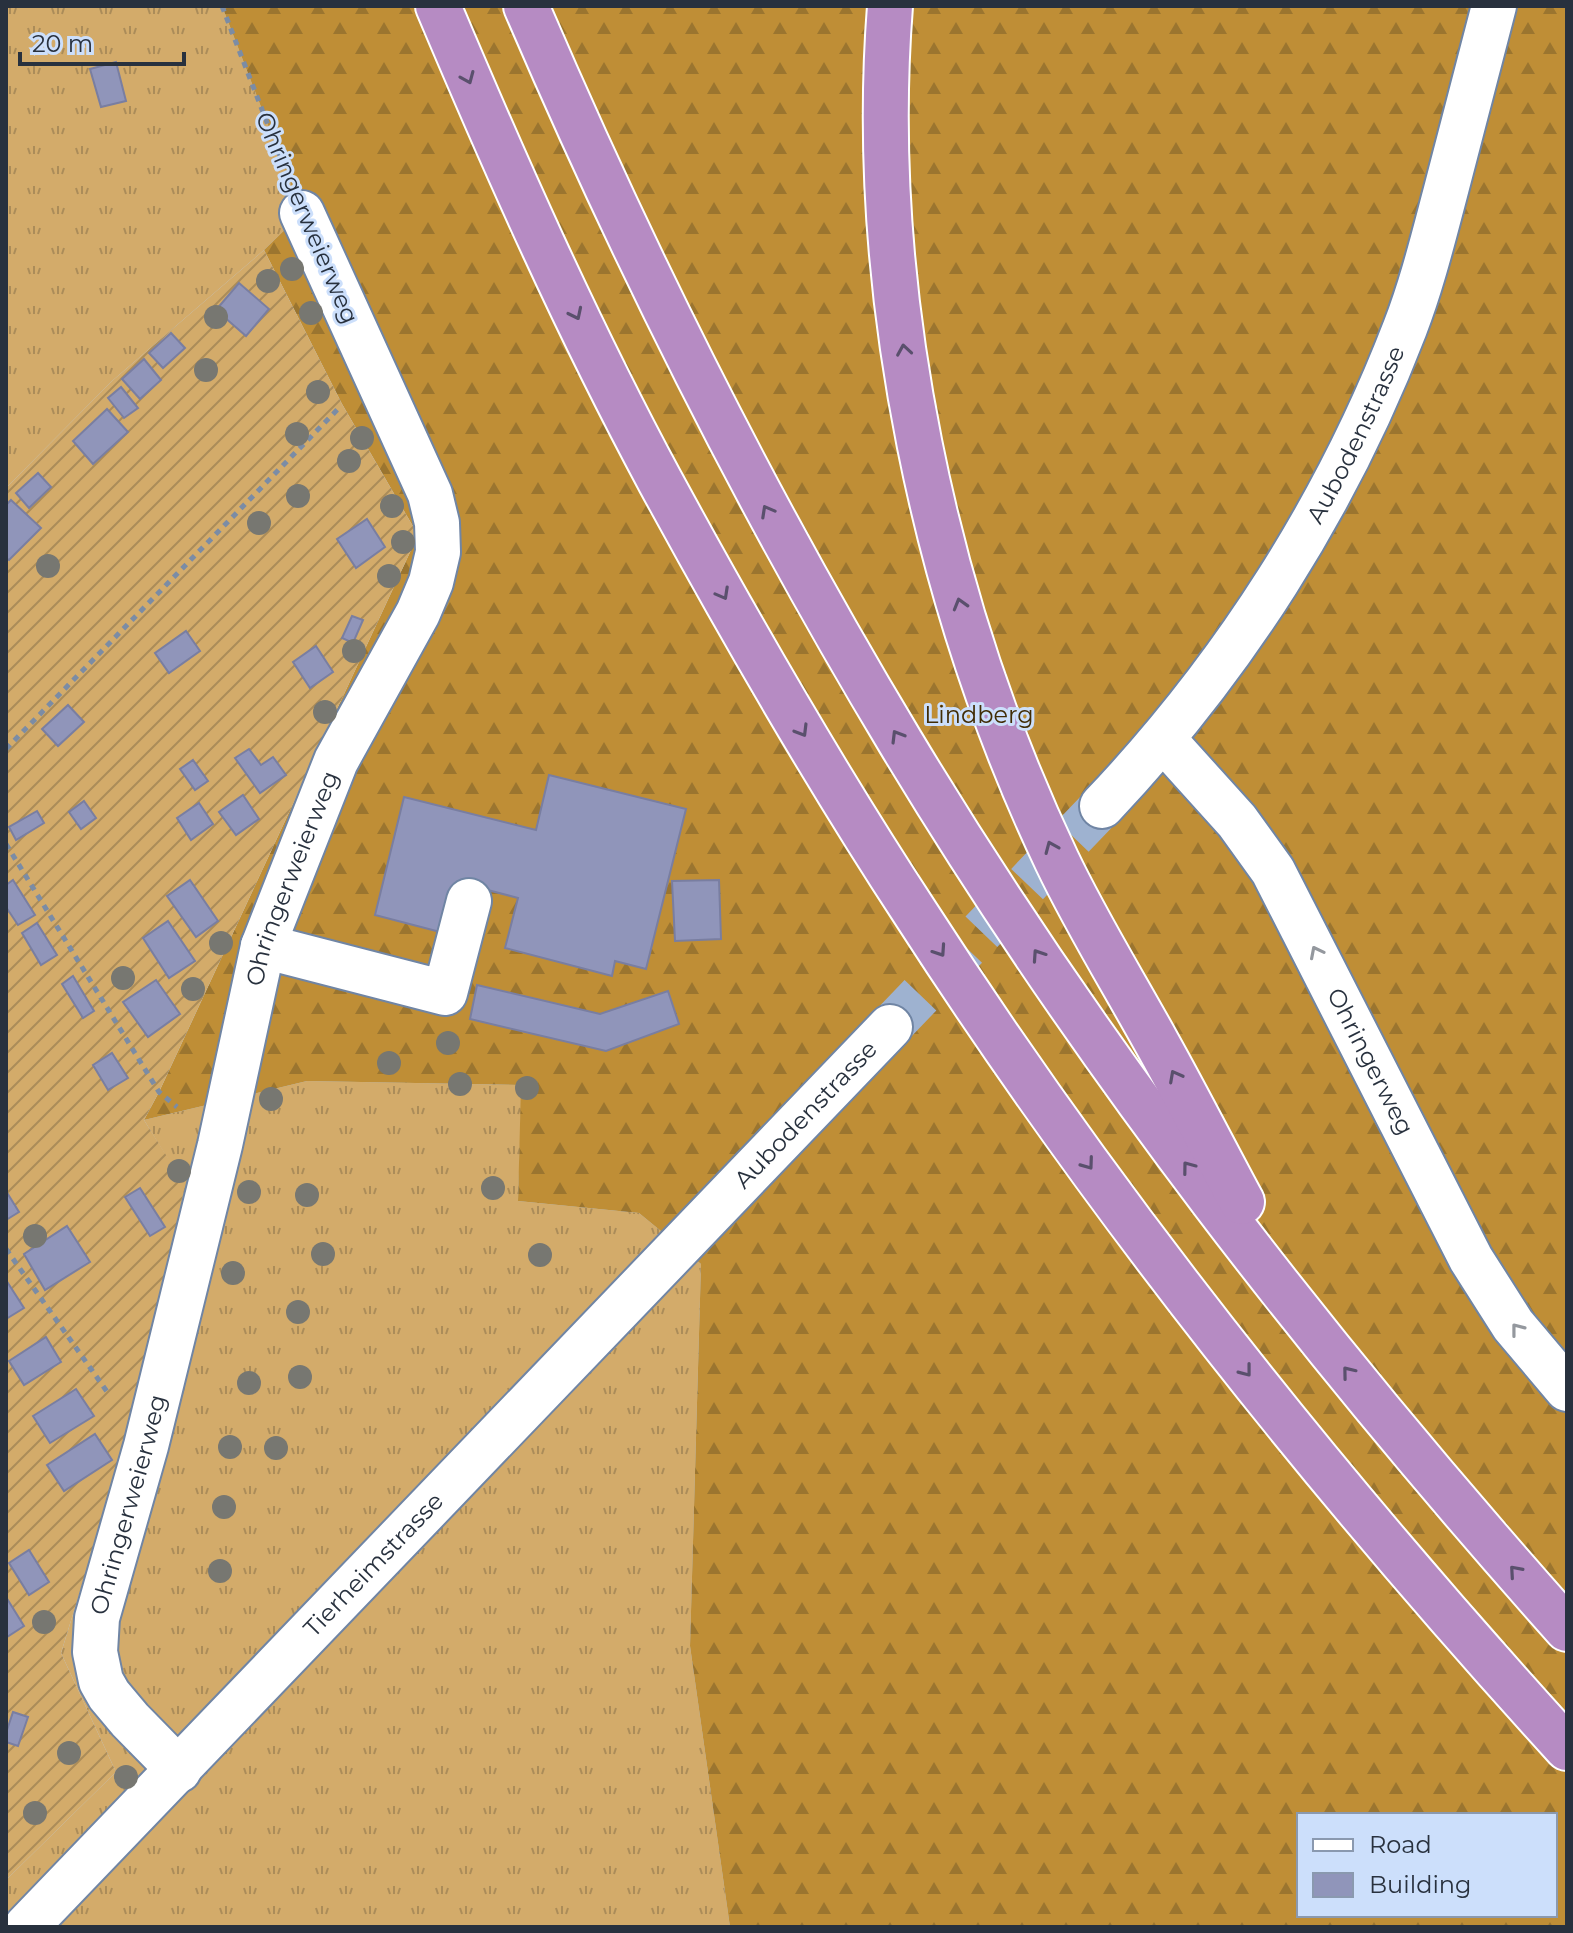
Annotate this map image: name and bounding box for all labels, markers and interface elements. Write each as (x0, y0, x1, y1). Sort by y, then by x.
scale bar (20, 16, 184, 66)
text: 20 m (32, 29, 93, 58)
one-way arrow (459, 70, 475, 84)
street label: Ohringerweierweg (250, 108, 365, 328)
one-way arrow (567, 306, 582, 321)
street label: Aubodenstrasse (1300, 342, 1410, 528)
one-way arrow (896, 343, 913, 357)
one-way arrow (762, 504, 777, 519)
one-way arrow (713, 585, 729, 600)
one-way arrow (953, 597, 969, 611)
park label: Lindberg (924, 700, 1034, 729)
one-way arrow (792, 722, 808, 737)
one-way arrow (891, 730, 907, 745)
street label: Ohringerweierweg (240, 767, 345, 989)
one-way arrow (1044, 841, 1060, 855)
one-way arrow (930, 942, 945, 956)
one-way arrow (1310, 946, 1325, 961)
one-way arrow (1033, 949, 1048, 963)
street label: Ohringerweg (1321, 983, 1420, 1140)
street label: Aubodenstrasse (728, 1034, 883, 1194)
one-way arrow (1169, 1069, 1184, 1084)
one-way arrow (1079, 1156, 1093, 1170)
one-way arrow (1184, 1161, 1198, 1175)
one-way arrow (1513, 1324, 1527, 1338)
one-way arrow (1236, 1362, 1250, 1377)
one-way arrow (1343, 1367, 1358, 1381)
street label: Ohringerweierweg (84, 1392, 172, 1618)
street label: Tierheimstrasse (297, 1486, 449, 1643)
one-way arrow (1510, 1565, 1525, 1580)
legend (1297, 1813, 1557, 1917)
text: Road (1369, 1830, 1432, 1859)
text: Building (1369, 1870, 1472, 1899)

